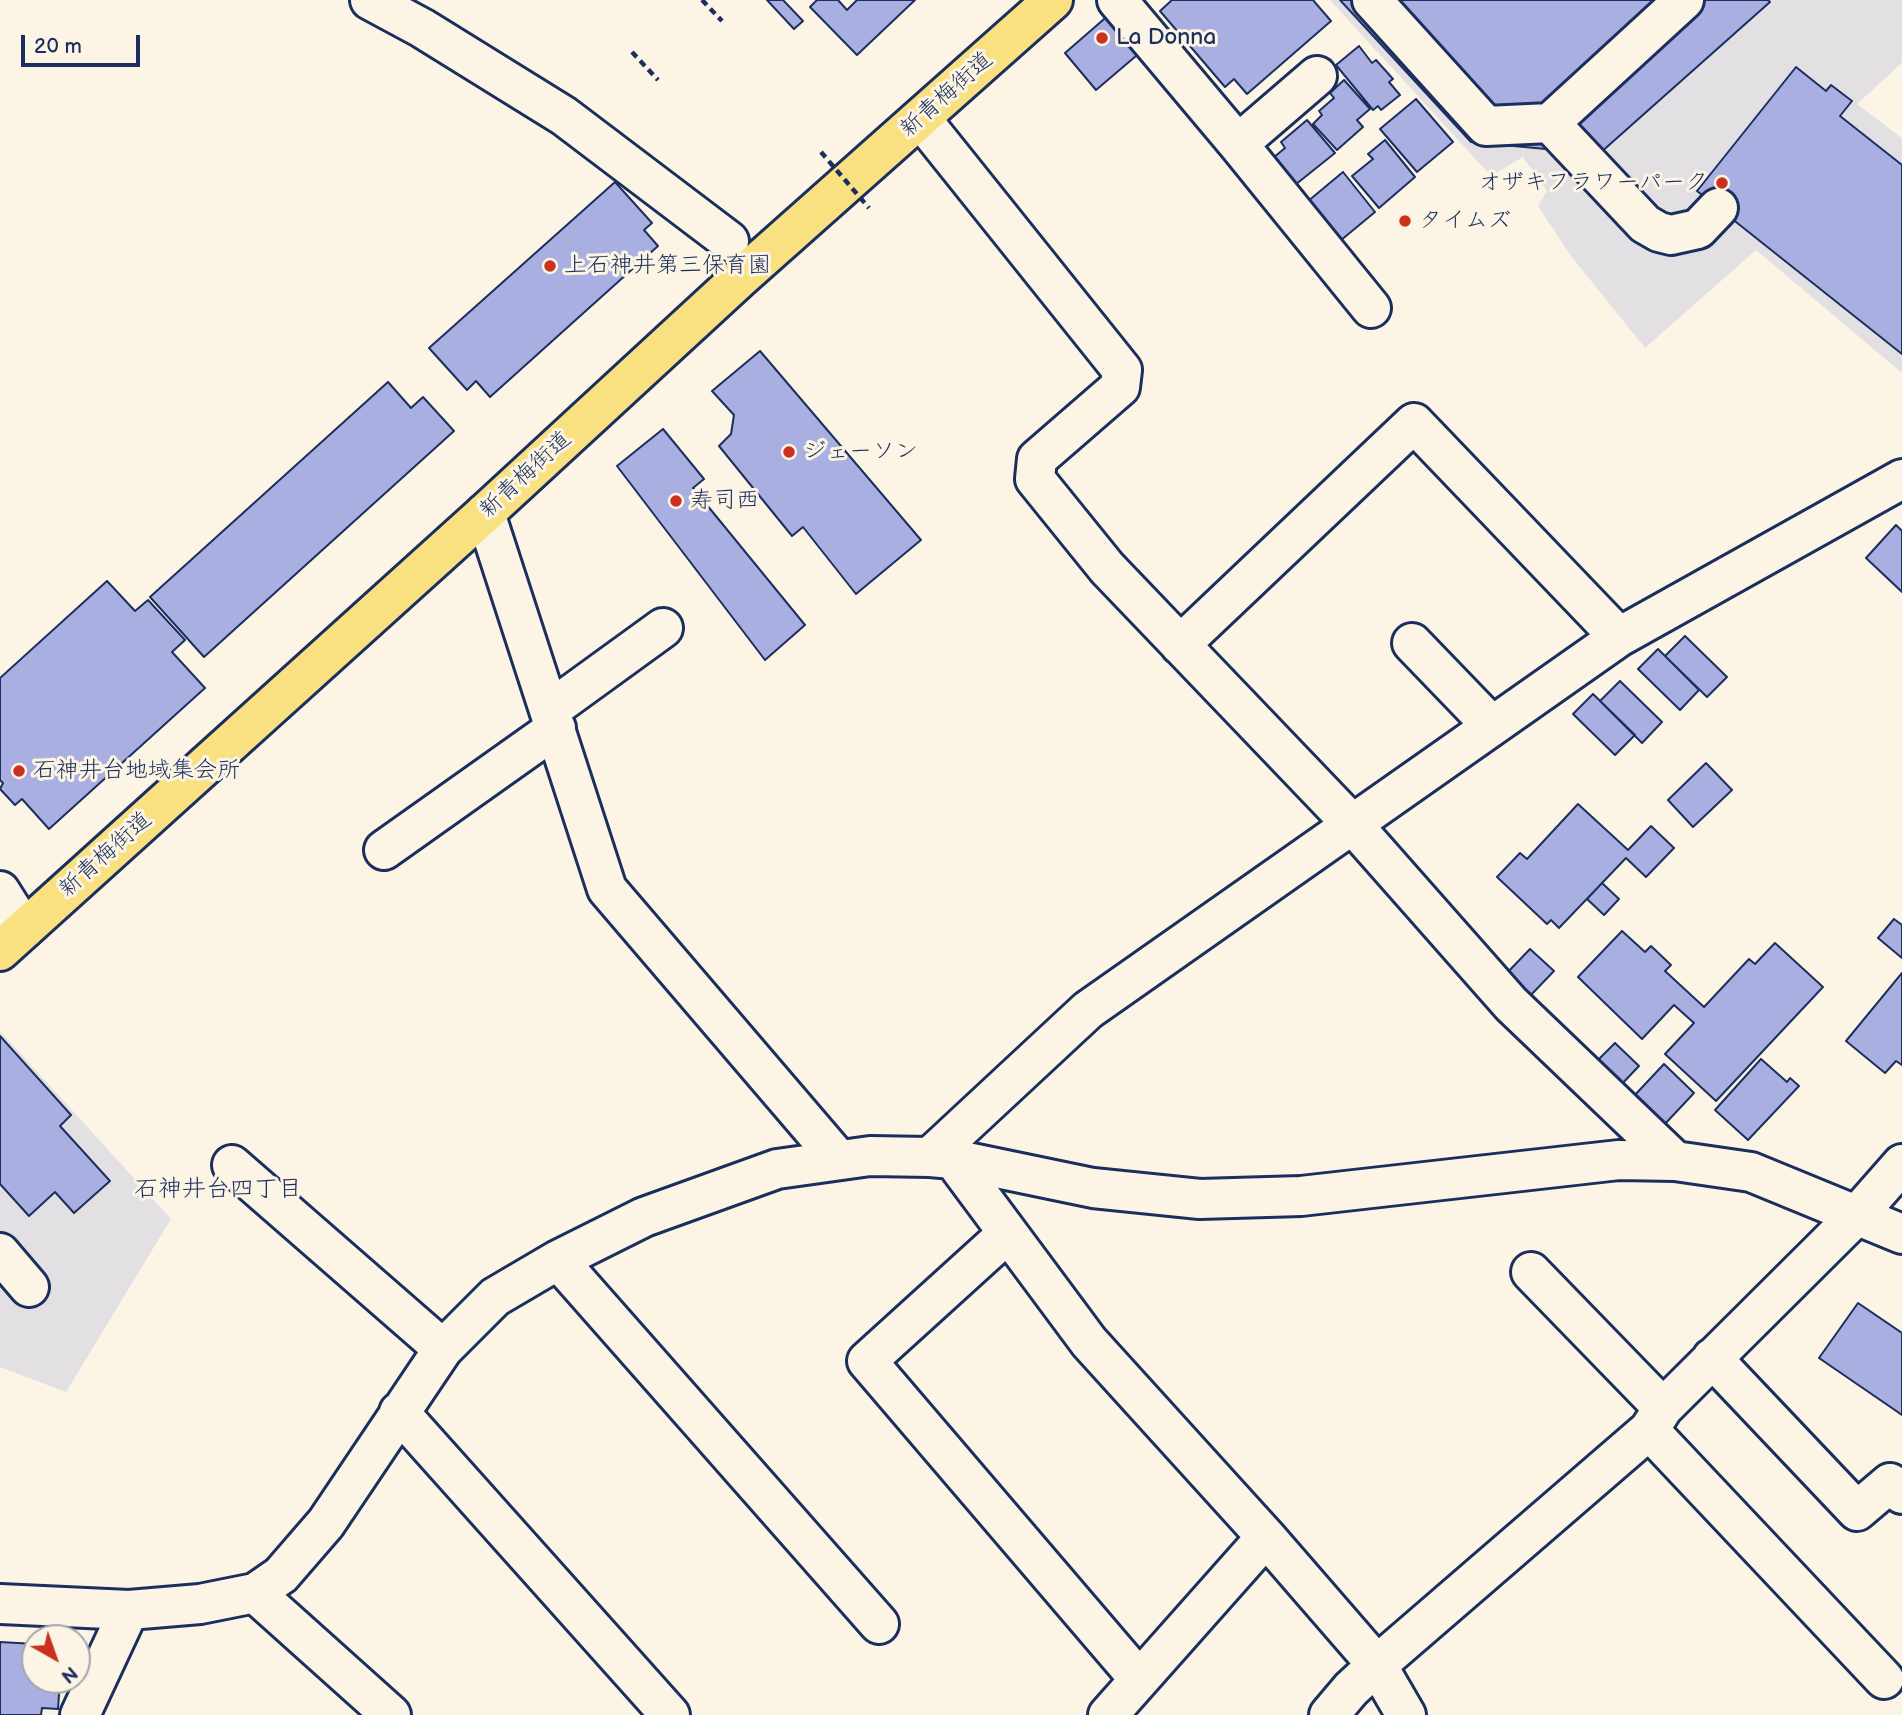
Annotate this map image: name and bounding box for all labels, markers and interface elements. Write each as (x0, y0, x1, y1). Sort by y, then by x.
scale bar (24, 21, 144, 65)
place label: La Donna (1116, 24, 1216, 52)
marker: La Donna (1094, 30, 1110, 46)
text: 20 m (34, 34, 82, 59)
street label: 新青梅街道 (895, 46, 999, 144)
place label: オザキフラワーパーク (1478, 169, 1708, 197)
marker: オザキフラワーパーク (1714, 175, 1730, 191)
place label: タイムズ (1419, 207, 1511, 235)
marker: タイムズ (1397, 213, 1413, 229)
place label: 上石神井第三保育園 (564, 252, 771, 280)
marker: 上石神井第三保育園 (542, 258, 558, 274)
street label: 新青梅街道 (475, 426, 577, 524)
place label: ジェーソン (803, 438, 918, 466)
marker: ジェーソン (781, 444, 797, 460)
place label: 寿司西 (690, 487, 759, 515)
marker: 寿司西 (668, 493, 684, 509)
place label: 石神井台地域集会所 (33, 757, 240, 785)
marker: 石神井台地域集会所 (11, 763, 27, 779)
street label: 新青梅街道 (54, 806, 158, 904)
district label: 石神井台四丁目 (134, 1176, 302, 1204)
north arrow (21, 1624, 91, 1694)
text: N (56, 1661, 81, 1687)

